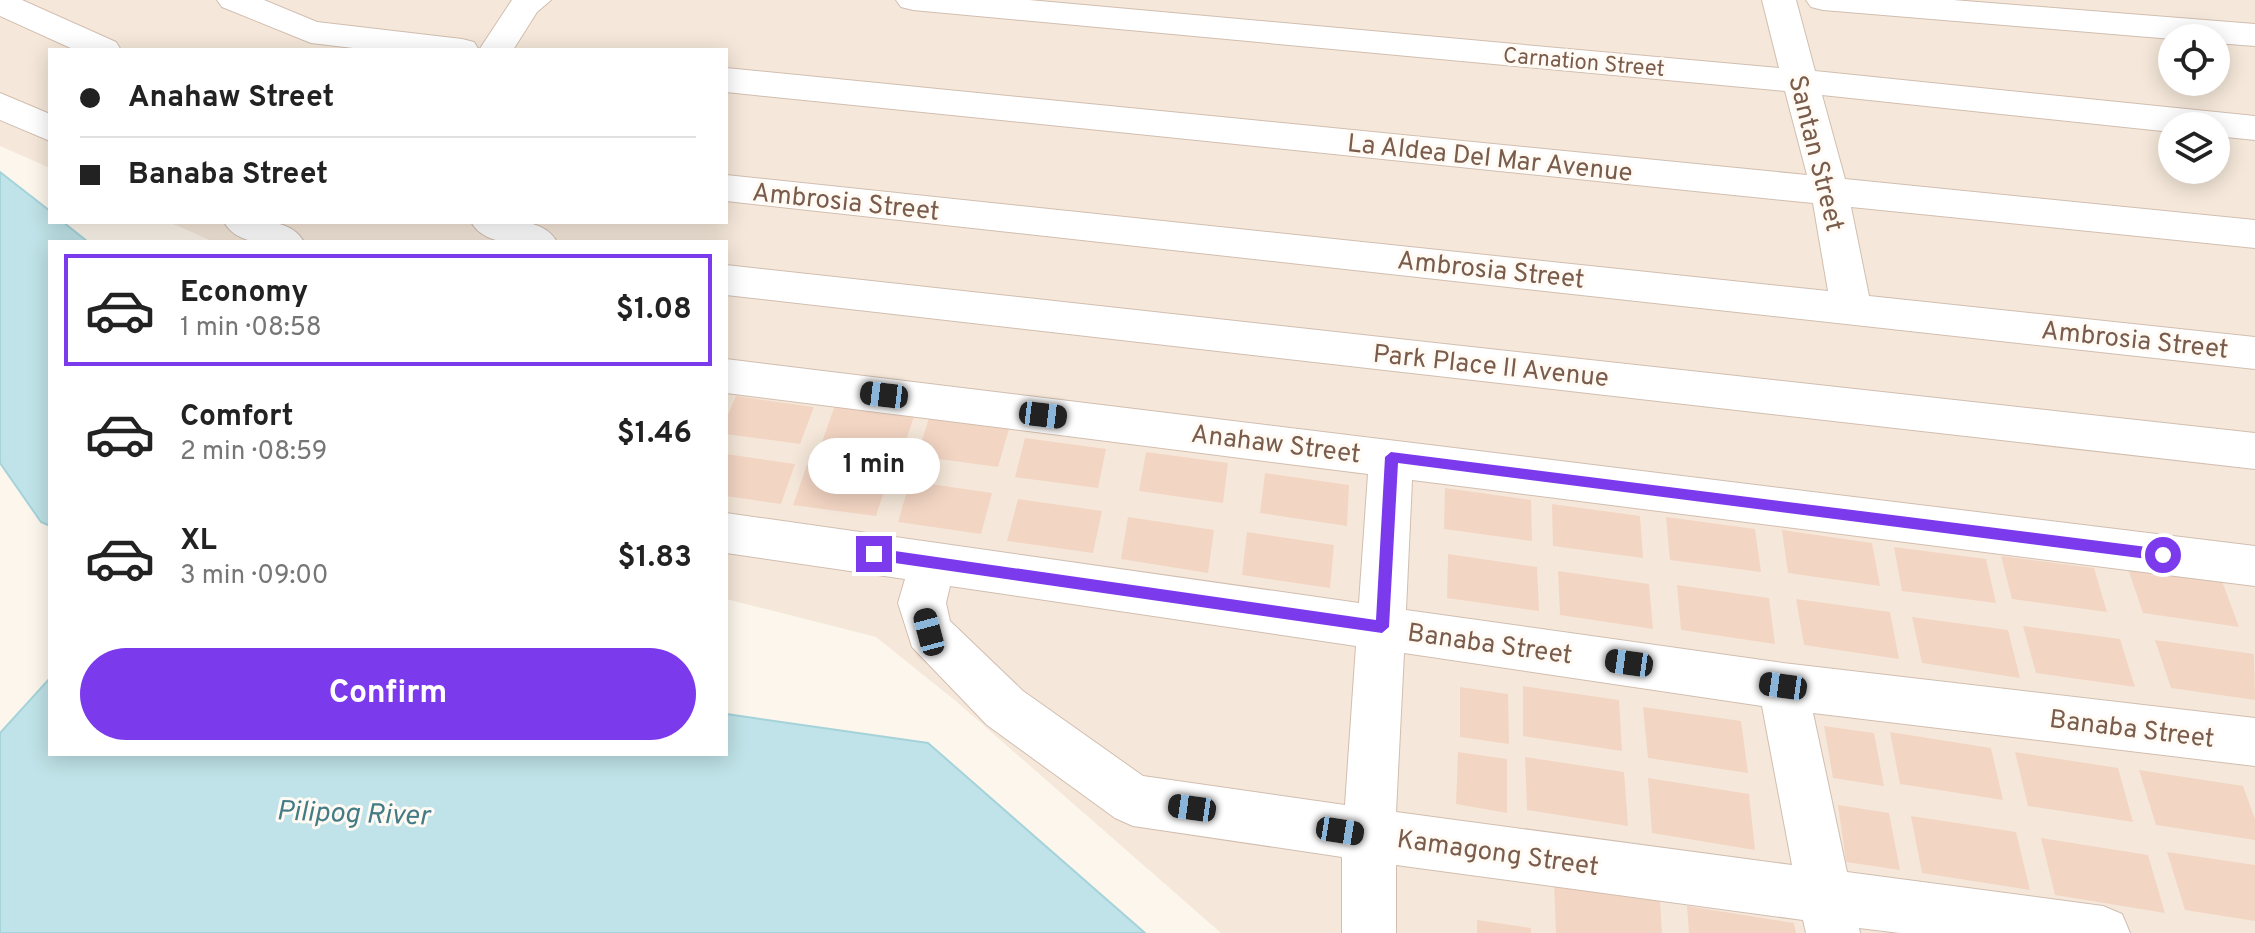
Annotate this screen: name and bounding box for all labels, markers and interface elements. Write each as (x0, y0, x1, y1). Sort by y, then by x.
map controls (2158, 24, 2230, 184)
button: locate (2158, 24, 2230, 96)
street label: Carnation Street (1502, 43, 1666, 84)
street label: Santan Street (1779, 72, 1850, 235)
text: Anahaw Street (128, 80, 334, 117)
button: layers (2158, 112, 2230, 184)
street label: La Aldea Del Mar Avenue (1345, 128, 1634, 191)
text: Banaba Street (128, 157, 328, 194)
street label: Ambrosia Street (751, 177, 941, 230)
street label: Ambrosia Street (1396, 245, 1586, 298)
icon: car (84, 274, 156, 346)
text: Economy (180, 275, 308, 312)
text: $1.08 (616, 292, 692, 329)
text: 1 min · 08:58 (180, 312, 322, 345)
street label: Ambrosia Street (2040, 315, 2230, 368)
street label: Park Place II Avenue (1371, 339, 1610, 396)
car (859, 380, 909, 410)
icon: car (84, 398, 156, 470)
text: Comfort (180, 399, 293, 436)
car (1018, 400, 1068, 430)
text: $1.46 (617, 416, 692, 453)
street label: Anahaw Street (1189, 419, 1362, 472)
text: 2 min · 08:59 (180, 436, 327, 469)
callout: 1 min (808, 438, 940, 494)
text: 1 min (843, 449, 905, 482)
icon: car (84, 522, 156, 594)
text: XL (180, 523, 217, 560)
route end (856, 536, 892, 572)
route start (2145, 537, 2181, 573)
text: $1.83 (618, 540, 692, 577)
text: 3 min · 09:00 (180, 560, 329, 593)
car (911, 606, 947, 658)
street label: Banaba Street (1405, 618, 1574, 673)
button: Confirm (80, 648, 696, 740)
car (1604, 648, 1654, 678)
car (1758, 671, 1808, 701)
street label: Banaba Street (2047, 704, 2216, 757)
car (1167, 793, 1217, 823)
water label: Pilipog River (276, 794, 433, 836)
car (1314, 815, 1366, 847)
street label: Kamagong Street (1395, 824, 1601, 885)

